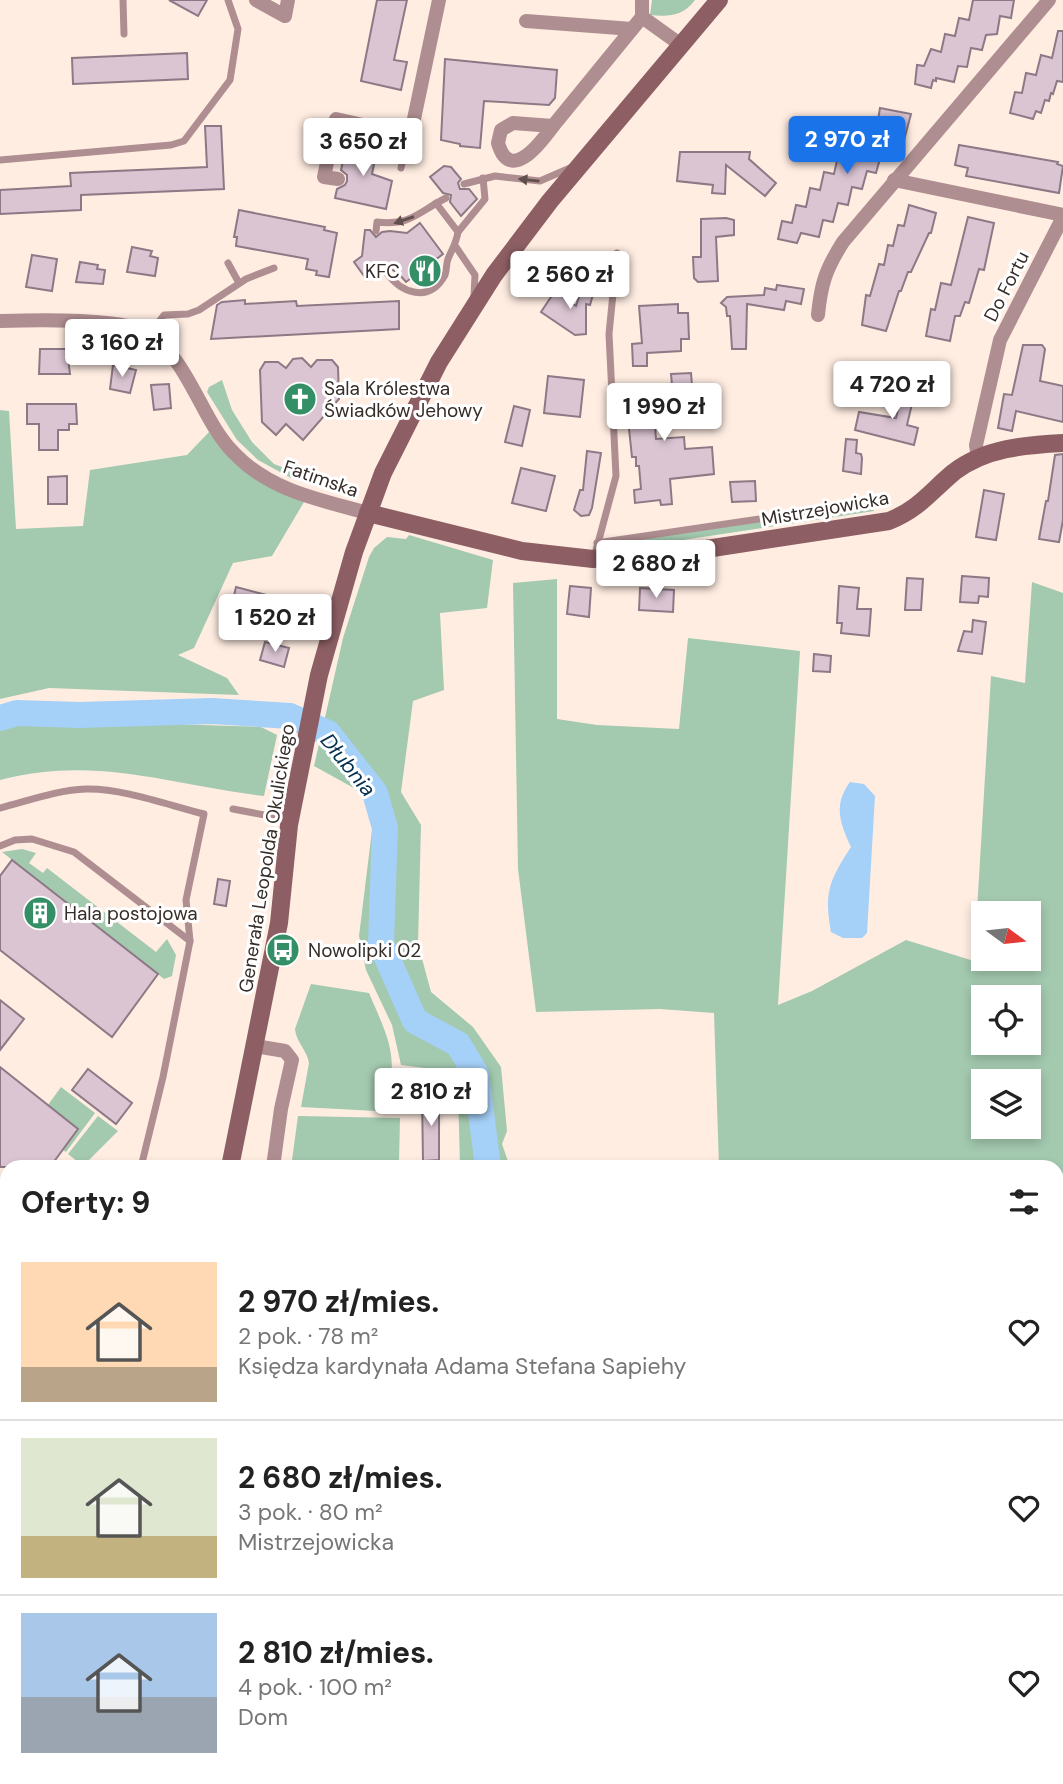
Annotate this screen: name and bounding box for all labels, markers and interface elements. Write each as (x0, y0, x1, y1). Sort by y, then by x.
pin: 2 970 zł (775, 116, 919, 176)
pin: 3 650 zł (291, 118, 435, 178)
text: 2 970 zł (805, 124, 889, 154)
text: 3 650 zł (319, 126, 407, 156)
one-way arrow (518, 174, 540, 185)
one-way arrow (393, 215, 414, 226)
street label: Do Fortu (978, 247, 1035, 326)
restaurant icon: KFC (406, 252, 444, 290)
pin: 2 560 zł (498, 252, 642, 311)
place label: KFC (365, 259, 400, 284)
text: 2 560 zł (526, 259, 614, 289)
pin: 3 160 zł (50, 320, 194, 379)
text: 3 160 zł (81, 327, 163, 357)
pin: 4 720 zł (820, 362, 964, 421)
text: 4 720 zł (849, 369, 935, 399)
place label: Sala Królestwa Świadków Jehowy (324, 376, 483, 423)
church icon: Sala Królestwa Świadków Jehowy (281, 380, 319, 418)
pin: 1 990 zł (592, 384, 736, 443)
text: 1 990 zł (623, 391, 705, 421)
street label: Fatimska (280, 454, 362, 503)
street label: Mistrzejowicka (759, 485, 891, 532)
pin: 2 680 zł (584, 540, 728, 600)
text: 2 680 zł (612, 548, 700, 578)
pin: 1 520 zł (203, 594, 347, 654)
text: 1 520 zł (235, 602, 315, 632)
street label: Generała Leopolda Okulickiego (233, 722, 300, 994)
water label: Dłubnia (314, 728, 382, 802)
building icon: Hala postojowa (21, 894, 59, 932)
place label: Hala postojowa (64, 901, 198, 926)
north arrow (971, 901, 1041, 971)
map controls (971, 901, 1041, 1139)
bus stop icon: Nowolipki 02 (264, 931, 302, 969)
place label: Nowolipki 02 (308, 938, 421, 963)
button: locate (971, 985, 1041, 1055)
pin: 2 810 zł (359, 1068, 503, 1128)
button: layers (971, 1069, 1041, 1139)
text: 2 810 zł (391, 1076, 471, 1106)
text: Oferty: 9 (21, 1183, 150, 1222)
icon: filters (1005, 1183, 1043, 1221)
text: 2 970 zł/mies. (238, 1282, 439, 1321)
icon: home (77, 1290, 161, 1374)
icon: heart (1005, 1313, 1043, 1351)
text: 2 pok. · 78 m² (238, 1321, 378, 1351)
text: Księdza kardynała Adama Stefana Sapiehy (238, 1351, 686, 1381)
text: 2 680 zł/mies. (238, 1458, 442, 1497)
icon: home (77, 1466, 161, 1550)
icon: heart (1005, 1489, 1043, 1527)
text: 3 pok. · 80 m² (238, 1497, 383, 1527)
text: Mistrzejowicka (238, 1527, 394, 1557)
text: 2 810 zł/mies. (238, 1633, 434, 1672)
icon: home (77, 1641, 161, 1725)
icon: heart (1005, 1664, 1043, 1702)
text: 4 pok. · 100 m² (238, 1672, 392, 1702)
text: Dom (238, 1702, 288, 1732)

